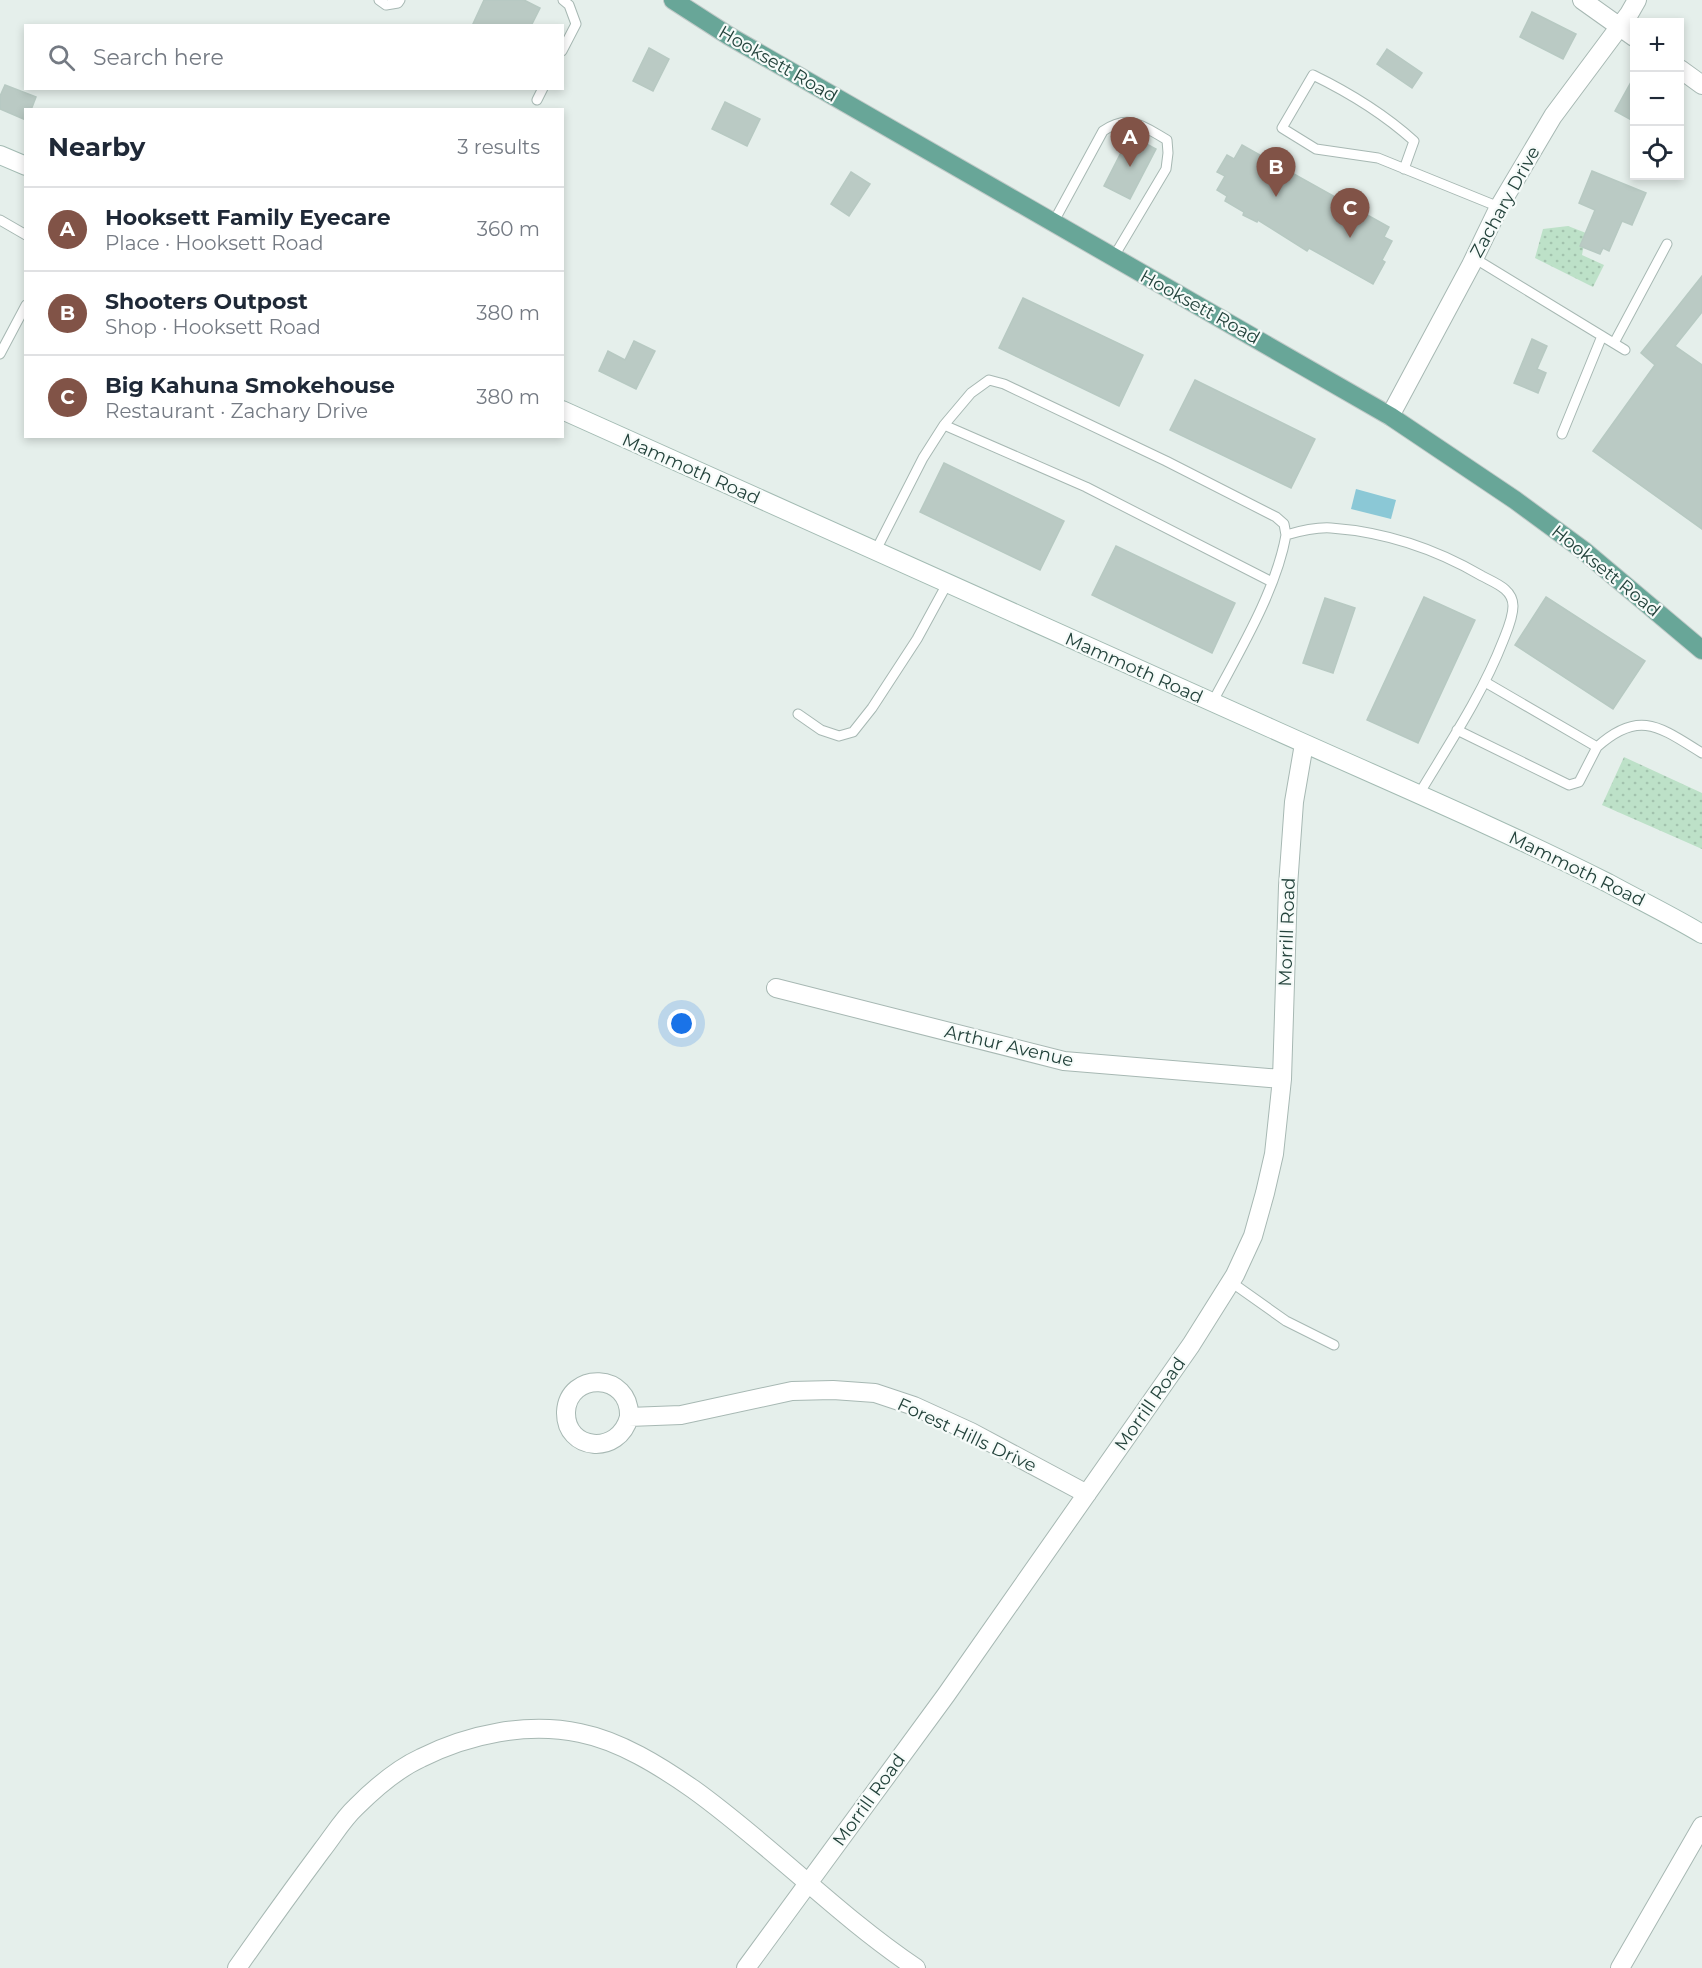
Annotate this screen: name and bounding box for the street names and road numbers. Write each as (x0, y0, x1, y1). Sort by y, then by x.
street label: Hooksett Road (715, 21, 841, 107)
street label: Zachary Drive (1465, 142, 1545, 261)
street label: Hooksett Road (1136, 265, 1264, 349)
street label: Mammoth Road (619, 429, 763, 509)
street label: Hooksett Road (1547, 520, 1665, 622)
street label: Mammoth Road (1062, 628, 1206, 708)
street label: Mammoth Road (1505, 827, 1649, 911)
street label: Morrill Road (1274, 877, 1300, 987)
street label: Arthur Avenue (942, 1020, 1076, 1072)
street label: Morrill Road (1110, 1353, 1190, 1455)
street label: Forest Hills Drive (894, 1393, 1040, 1477)
street label: Morrill Road (828, 1749, 910, 1851)

